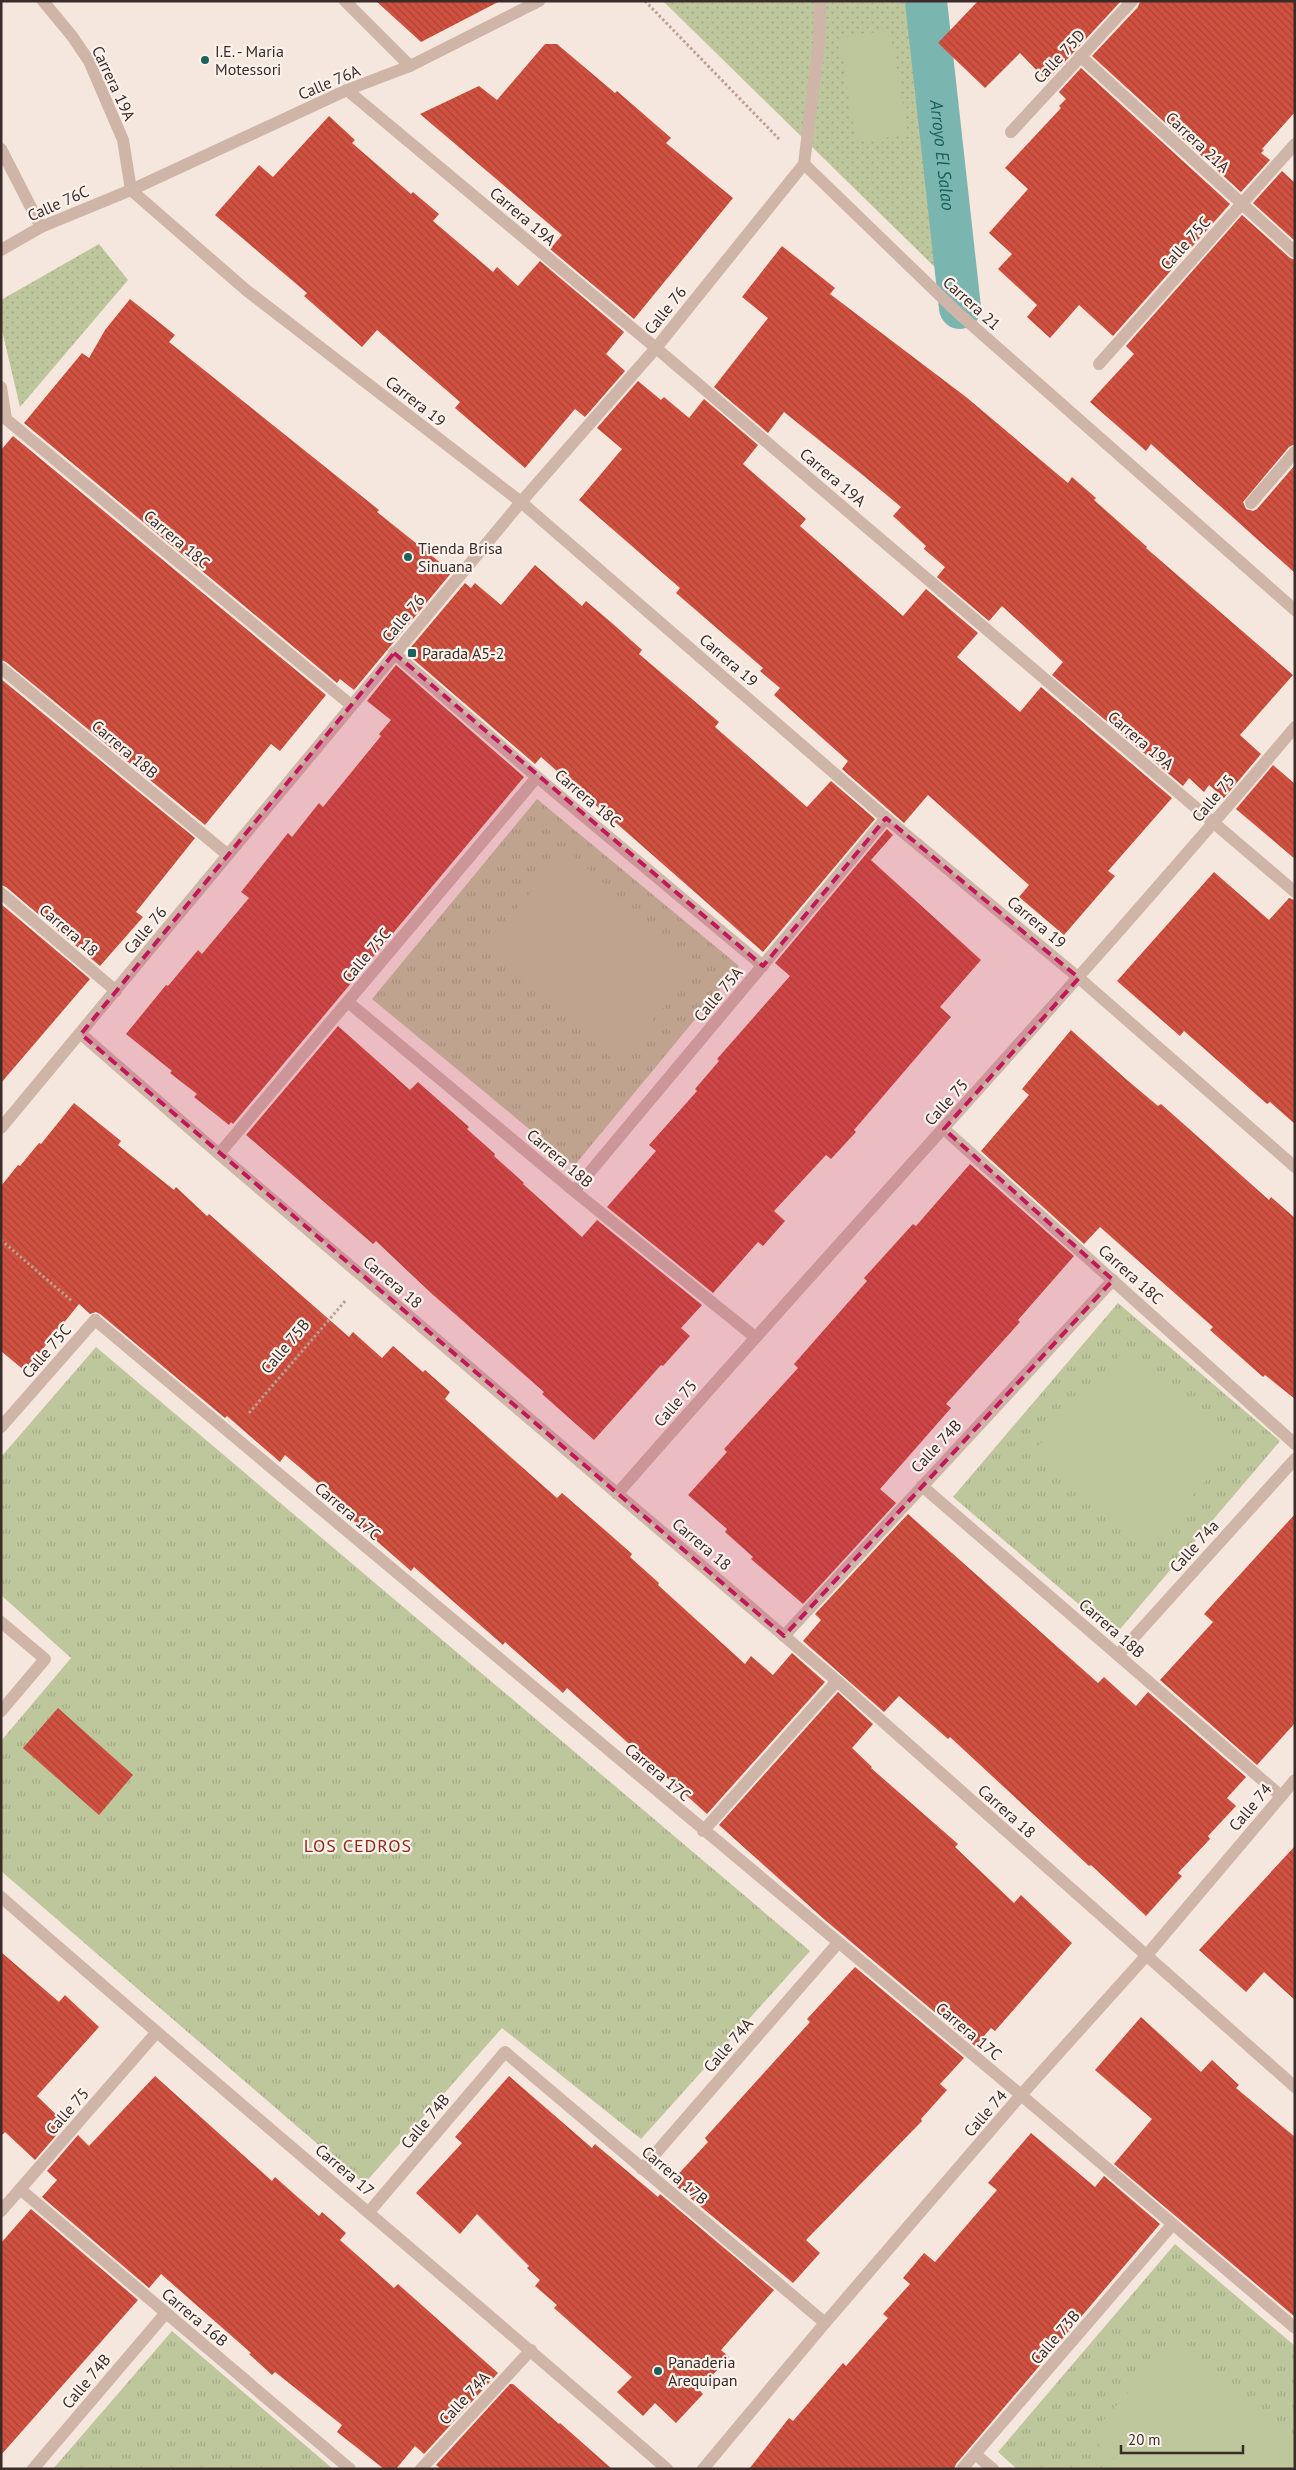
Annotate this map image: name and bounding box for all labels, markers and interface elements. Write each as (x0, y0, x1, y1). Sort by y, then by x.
street label: Calle 75D (1029, 25, 1089, 87)
place label: I.E. - Maria Motessori (215, 41, 284, 79)
street label: Carrera 19A (88, 42, 140, 124)
marker: I.E. - Maria Motessori (199, 54, 211, 66)
street label: Calle 76A (295, 60, 364, 104)
water label: Arroyo El Salao (925, 98, 961, 212)
street label: Carrera 21A (1162, 107, 1235, 177)
street label: Calle 76C (24, 181, 92, 225)
street label: Carrera 19A (486, 183, 561, 250)
street label: Calle 75C (1156, 212, 1214, 274)
street label: Carrera 21 (939, 272, 1005, 334)
street label: Calle 76 (640, 282, 690, 338)
street label: Carrera 19 (382, 371, 450, 431)
street label: Carrera 19A (796, 444, 871, 511)
street label: Carrera 18C (140, 506, 214, 572)
place label: Tienda Brisa Sinuana (418, 538, 503, 576)
marker: Tienda Brisa Sinuana (402, 551, 414, 563)
street label: Calle 76 (377, 590, 429, 646)
street label: Carrera 19 (696, 629, 762, 691)
place label: Parada A5-2 (422, 643, 505, 663)
marker: Parada A5-2 (406, 647, 418, 659)
street label: Carrera 19A (1104, 707, 1179, 774)
street label: Carrera 18B (88, 716, 162, 782)
street label: Carrera 18C (551, 765, 625, 831)
street label: Calle 75 (1187, 770, 1239, 826)
street label: Carrera 19 (1003, 892, 1071, 952)
street label: Carrera 18 (35, 900, 103, 960)
street label: Calle 76 (119, 902, 171, 958)
street label: Calle 75C (337, 924, 395, 986)
street label: Calle 75A (689, 962, 747, 1025)
street label: Calle 75 (920, 1075, 972, 1129)
street label: Carrera 18B (523, 1125, 597, 1191)
street label: Carrera 18C (1095, 1240, 1167, 1308)
street label: Carrera 18 (359, 1252, 427, 1312)
street label: Calle 75B (256, 1315, 314, 1377)
street label: Calle 75C (17, 1320, 75, 1382)
street label: Calle 75 (649, 1375, 701, 1431)
street label: Calle 74B (906, 1415, 966, 1477)
street label: Carrera 17C (311, 1478, 385, 1544)
street label: Carrera 18 (668, 1514, 736, 1574)
street label: Calle 74a (1165, 1516, 1223, 1576)
street label: Carrera 18B (1075, 1594, 1149, 1662)
street label: Carrera 17C (621, 1739, 695, 1805)
street label: Calle 74 (1224, 1779, 1276, 1835)
street label: Carrera 18 (974, 1780, 1040, 1842)
district label: LOS CEDROS (304, 1834, 412, 1857)
street label: Carrera 17C (932, 1998, 1006, 2064)
street label: Calle 74A (699, 2013, 757, 2076)
street label: Calle 75 (41, 2083, 93, 2139)
street label: Calle 74 (959, 2085, 1011, 2141)
street label: Calle 74B (396, 2090, 454, 2152)
street label: Carrera 17 (311, 2140, 379, 2200)
street label: Carrera 17B (638, 2142, 712, 2208)
street label: Carrera 16B (158, 2284, 232, 2350)
street label: Calle 73B (1026, 2306, 1084, 2368)
street label: Calle 74B (57, 2350, 115, 2412)
place label: Panaderia Arequipan (668, 2352, 738, 2390)
marker: Panaderia Arequipan (652, 2365, 664, 2377)
street label: Calle 74A (434, 2367, 494, 2429)
scale bar (1121, 2422, 1244, 2454)
text: 20 m (1128, 2430, 1161, 2449)

